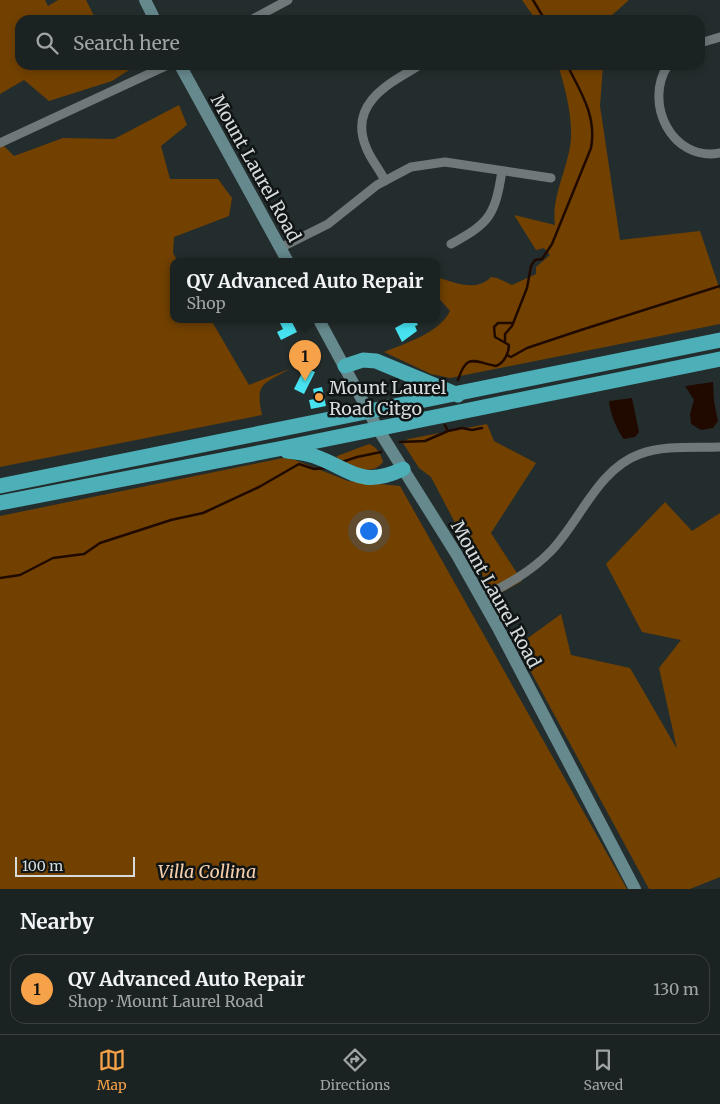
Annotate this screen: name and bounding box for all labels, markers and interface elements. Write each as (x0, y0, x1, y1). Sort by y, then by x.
search box (15, 15, 705, 70)
icon: search (33, 29, 61, 57)
text: Search here (73, 31, 180, 55)
street label: Mount Laurel Road (206, 90, 306, 246)
popup (170, 258, 440, 323)
text: QV Advanced Auto Repair (186, 269, 424, 293)
text: Shop (186, 293, 226, 313)
pin: 1 (289, 340, 321, 381)
place label: Mount Laurel Road Citgo (329, 376, 447, 420)
marker: Mount Laurel Road Citgo (313, 391, 325, 403)
street label: Mount Laurel Road (446, 516, 546, 672)
your location (356, 518, 382, 544)
scale bar (15, 854, 135, 877)
text: 100 m (22, 857, 63, 875)
park label: Villa Collina (158, 860, 256, 883)
text: Nearby (20, 908, 94, 935)
text: QV Advanced Auto Repair (68, 967, 305, 991)
text: 1 (33, 979, 41, 999)
text: 130 m (653, 979, 699, 999)
text: Shop · Mount Laurel Road (68, 991, 263, 1011)
tab: Map (97, 1046, 127, 1094)
tab: Directions (320, 1046, 390, 1094)
tab: Saved (584, 1046, 623, 1094)

